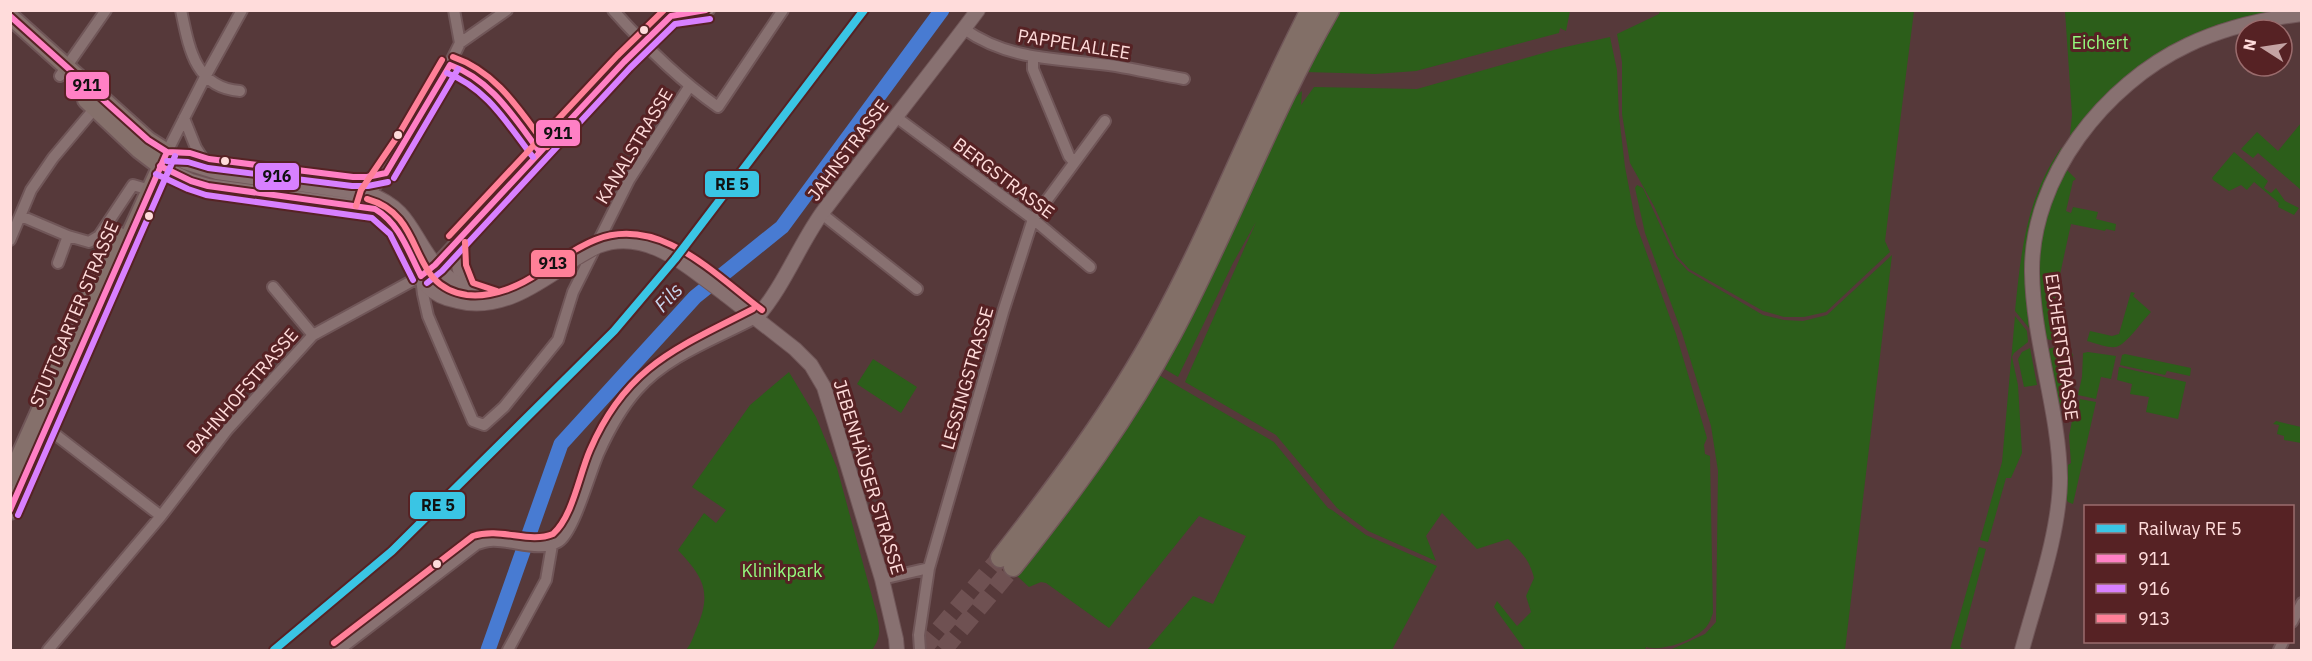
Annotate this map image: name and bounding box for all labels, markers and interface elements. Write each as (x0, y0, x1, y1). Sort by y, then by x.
north arrow (2234, 18, 2294, 78)
unlabelled marker (638, 24, 650, 36)
street label: PAPPELALLEE (1016, 24, 1132, 64)
park label: Eichert (2071, 31, 2129, 54)
text: N (2238, 37, 2260, 53)
line badge: 911 (65, 71, 110, 100)
text: 911 (73, 75, 102, 95)
street label: KANALSTRASSE (590, 84, 678, 208)
street label: JAHNSTRASSE (802, 95, 894, 205)
line badge: 911 (535, 119, 581, 147)
text: 911 (544, 123, 573, 143)
unlabelled marker (392, 129, 404, 141)
street label: BERGSTRASSE (949, 132, 1059, 224)
unlabelled marker (219, 155, 231, 167)
line badge: 916 (254, 162, 300, 191)
text: 916 (263, 166, 292, 186)
line badge: RE 5 (704, 170, 760, 198)
text: RE 5 (715, 174, 749, 194)
unlabelled marker (143, 210, 155, 222)
street label: STUTTGARTER STRASSE (24, 218, 124, 410)
line badge: 913 (530, 249, 576, 278)
text: 913 (539, 253, 567, 273)
street label: EICHERTSTRASSE (2040, 272, 2084, 422)
water label: Fils (648, 277, 688, 317)
street label: LESSINGSTRASSE (936, 304, 998, 452)
street label: BAHNHOFSTRASSE (181, 323, 303, 459)
street label: JEBENHÄUSER STRASSE (828, 377, 910, 577)
line badge: RE 5 (409, 491, 466, 520)
text: RE 5 (421, 495, 455, 515)
legend (2084, 505, 2294, 643)
text: Railway RE 5 (2138, 517, 2242, 540)
text: 911 (2138, 547, 2170, 570)
unlabelled marker (431, 558, 443, 570)
park label: Klinikpark (741, 559, 823, 582)
text: 916 (2138, 577, 2170, 600)
text: 913 (2138, 607, 2170, 630)

